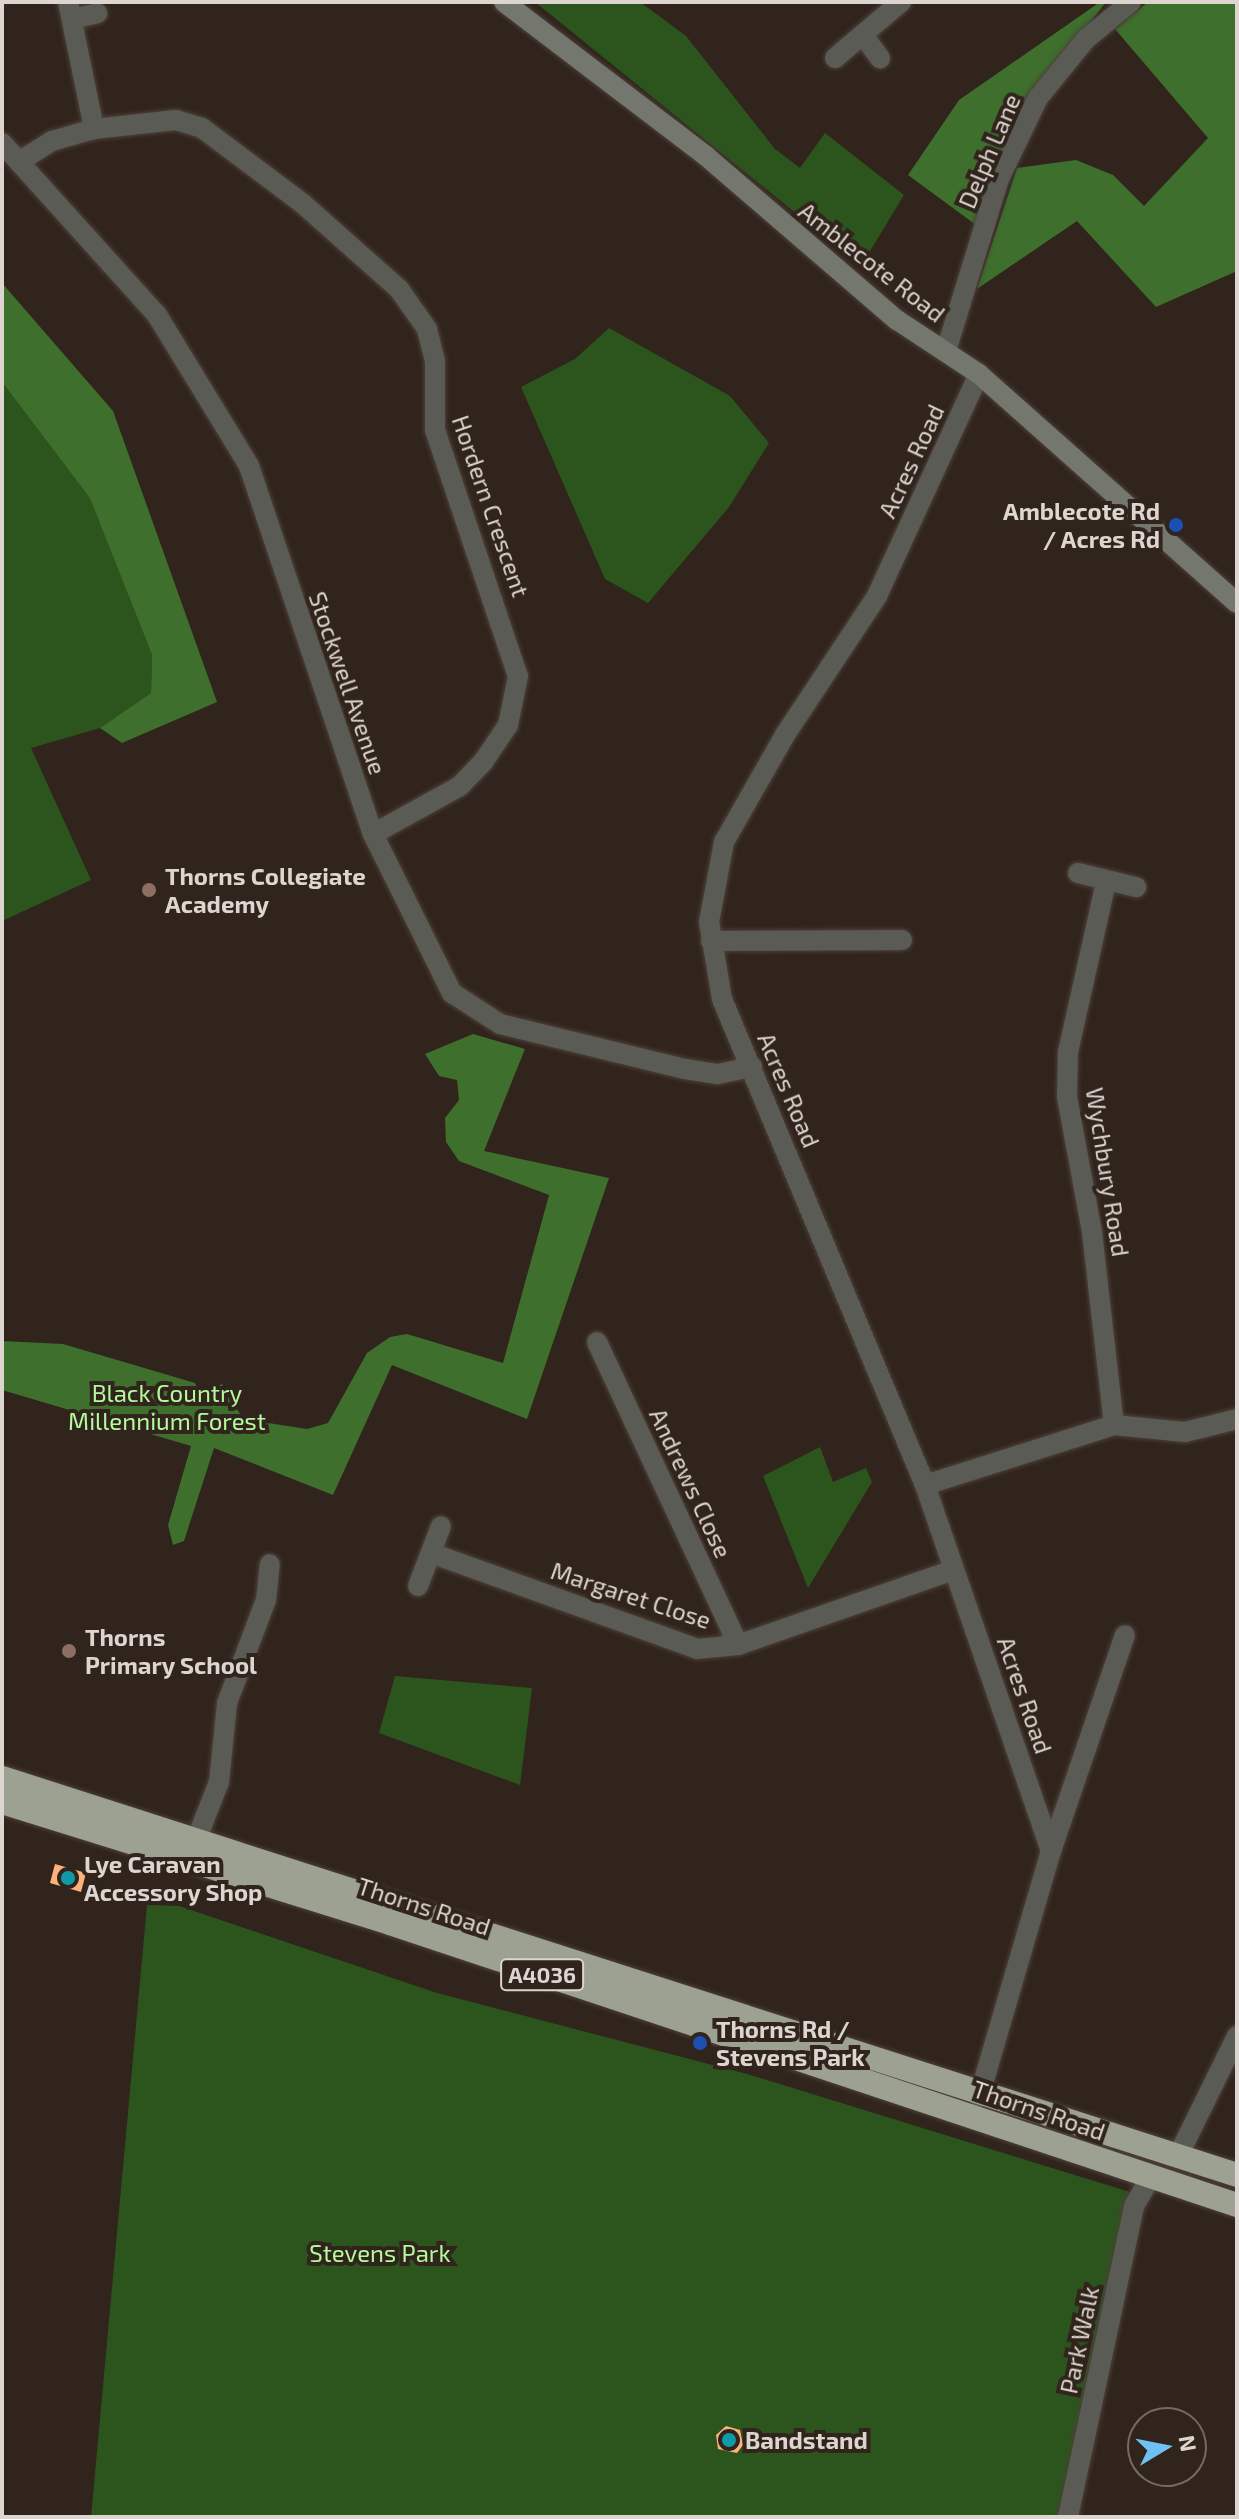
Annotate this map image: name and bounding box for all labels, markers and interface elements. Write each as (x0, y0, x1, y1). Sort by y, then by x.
street label: Delph Lane (952, 89, 1026, 213)
street label: Amblecote Road (793, 196, 951, 328)
street label: Acres Road (872, 400, 950, 522)
street label: Hordern Crescent (446, 411, 536, 601)
place label: Amblecote Rd / Acres Rd (1003, 497, 1160, 553)
marker: Amblecote Rd / Acres Rd (1167, 516, 1185, 534)
street label: Stockwell Avenue (303, 587, 393, 779)
place label: Thorns Collegiate Academy (165, 862, 366, 918)
marker: Thorns Collegiate Academy (140, 881, 158, 899)
street label: Acres Road (752, 1028, 826, 1152)
street label: Wychbury Road (1080, 1085, 1136, 1259)
park label: Black Country Millennium Forest (68, 1379, 266, 1435)
street label: Andrews Close (644, 1404, 738, 1562)
street label: Margaret Close (547, 1556, 715, 1634)
place label: Thorns Primary School (85, 1623, 257, 1679)
street label: Acres Road (992, 1633, 1058, 1757)
marker: Thorns Primary School (60, 1642, 78, 1660)
place label: Lye Caravan Accessory Shop (84, 1850, 263, 1906)
marker: Lye Caravan Accessory Shop (59, 1869, 77, 1887)
street label: Thorns Road (354, 1871, 494, 1941)
road number: A4036 (500, 1957, 584, 1993)
place label: Thorns Rd / Stevens Park (716, 2015, 865, 2071)
marker: Thorns Rd / Stevens Park (691, 2034, 709, 2052)
street label: Thorns Road (969, 2074, 1109, 2146)
park label: Stevens Park (309, 2239, 451, 2267)
street label: Park Walk (1054, 2283, 1104, 2397)
north arrow (1127, 2407, 1207, 2487)
place label: Bandstand (745, 2426, 868, 2454)
marker: Bandstand (720, 2431, 738, 2449)
text: N (1174, 2433, 1203, 2453)

